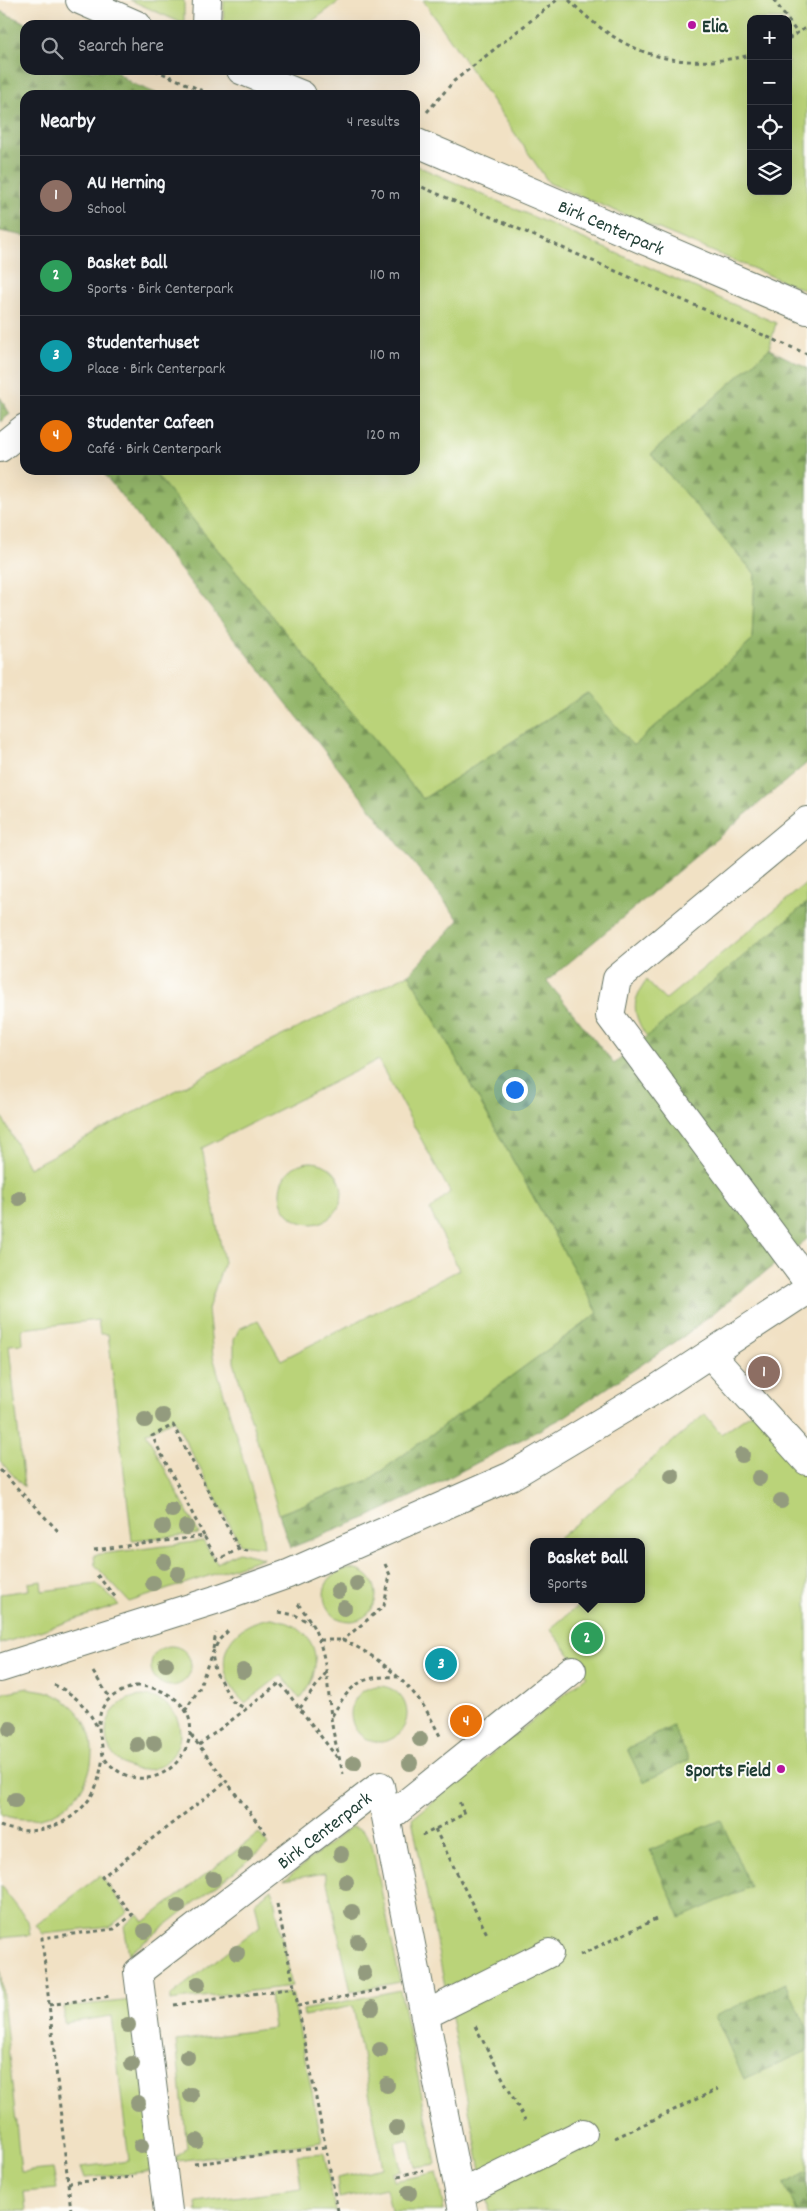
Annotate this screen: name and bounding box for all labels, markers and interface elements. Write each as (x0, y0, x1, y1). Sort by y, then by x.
place label: Elia (702, 15, 729, 42)
map controls (747, 15, 792, 195)
button: + (747, 15, 792, 60)
marker: Elia (686, 19, 698, 31)
search box (20, 20, 420, 75)
icon: search (38, 34, 66, 62)
text: Search here (78, 34, 164, 61)
button: − (747, 60, 792, 105)
button: locate (747, 105, 792, 150)
text: Nearby (40, 108, 95, 138)
text: 4 results (347, 111, 400, 134)
button: layers (747, 150, 792, 195)
text: AU Herning (87, 171, 165, 198)
text: 1 (54, 184, 58, 207)
text: 70 m (370, 184, 400, 207)
street label: Birk Centerpark (553, 195, 668, 264)
text: School (87, 198, 126, 221)
text: Basket Ball (87, 251, 167, 278)
text: 2 (53, 264, 60, 287)
text: 110 m (370, 264, 400, 287)
text: Sports · Birk Centerpark (87, 278, 233, 301)
text: Studenterhuset (87, 331, 199, 358)
text: 3 (52, 344, 60, 367)
text: 110 m (370, 344, 400, 367)
text: Place · Birk Centerpark (87, 358, 225, 381)
text: Studenter Cafeen (87, 411, 214, 438)
text: 4 (53, 424, 59, 447)
text: 120 m (366, 424, 400, 447)
text: Café · Birk Centerpark (87, 438, 221, 461)
your location (502, 1077, 528, 1103)
pin: 1 (748, 1353, 780, 1391)
popup (530, 1538, 645, 1603)
text: Basket Ball (547, 1546, 628, 1573)
text: Sports (547, 1573, 587, 1596)
pin: 2 (571, 1619, 603, 1657)
pin: 3 (425, 1645, 457, 1683)
pin: 4 (450, 1702, 482, 1740)
place label: Sports Field (685, 1759, 771, 1786)
marker: Sports Field (775, 1763, 787, 1775)
street label: Birk Centerpark (273, 1787, 379, 1877)

